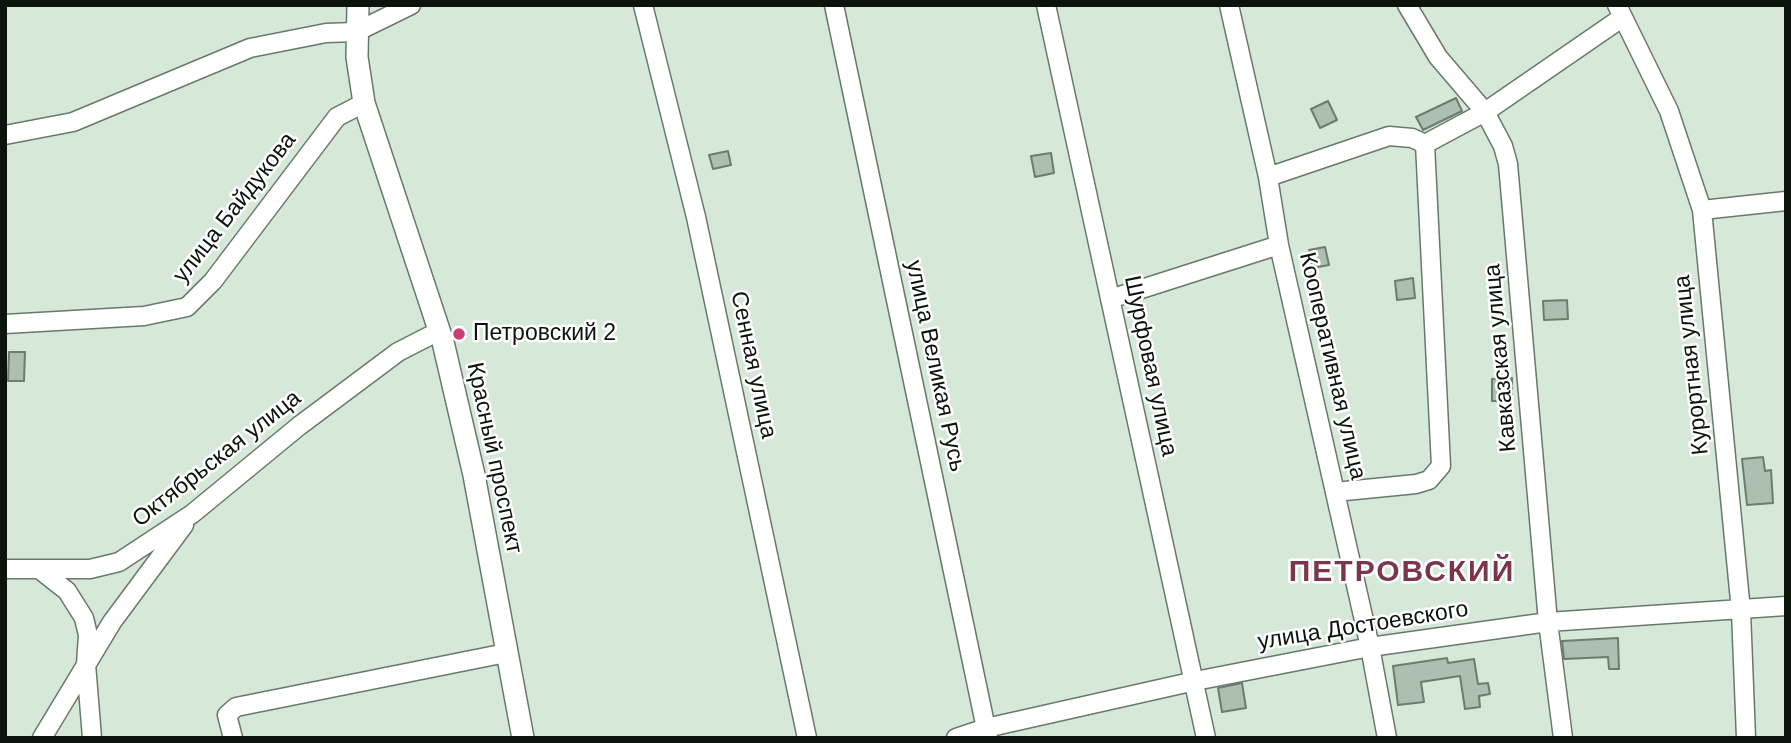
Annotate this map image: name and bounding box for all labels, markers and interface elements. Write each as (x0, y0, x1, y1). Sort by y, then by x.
street label: улица Байдукова (168, 127, 302, 289)
street label: Кооперативная улица (1292, 250, 1372, 482)
street label: улица Великая Русь (899, 258, 971, 474)
street label: Кавказская улица (1479, 263, 1523, 453)
street label: Шурфовая улица (1117, 273, 1183, 459)
street label: Курортная улица (1669, 274, 1715, 456)
street label: Сенная улица (724, 289, 782, 441)
place label: Петровский 2 (473, 320, 616, 348)
marker: Петровский 2 (451, 326, 467, 342)
street label: Красный проспект (460, 360, 528, 556)
street label: Октябрьская улица (127, 385, 307, 533)
district label: ПЕТРОВСКИЙ (1290, 555, 1514, 591)
street label: улица Достоевского (1256, 596, 1470, 656)

